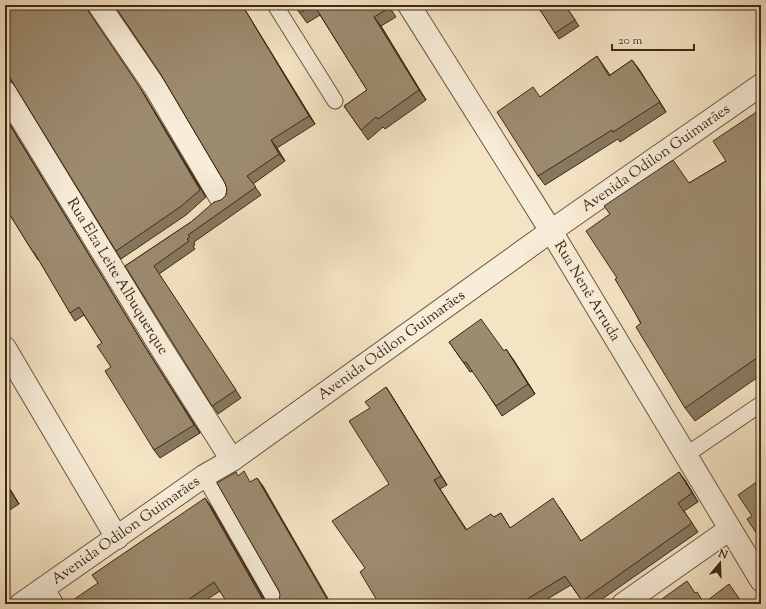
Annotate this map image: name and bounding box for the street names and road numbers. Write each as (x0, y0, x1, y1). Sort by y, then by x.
street label: Avenida Odilon Guimarães (577, 99, 735, 217)
street label: Rua Elza Leite Albuquerque (61, 194, 173, 359)
street label: Rua Nenê Arruda (549, 237, 626, 345)
street label: Avenida Odilon Guimarães (314, 285, 470, 406)
street label: Avenida Odilon Guimarães (47, 471, 204, 590)

